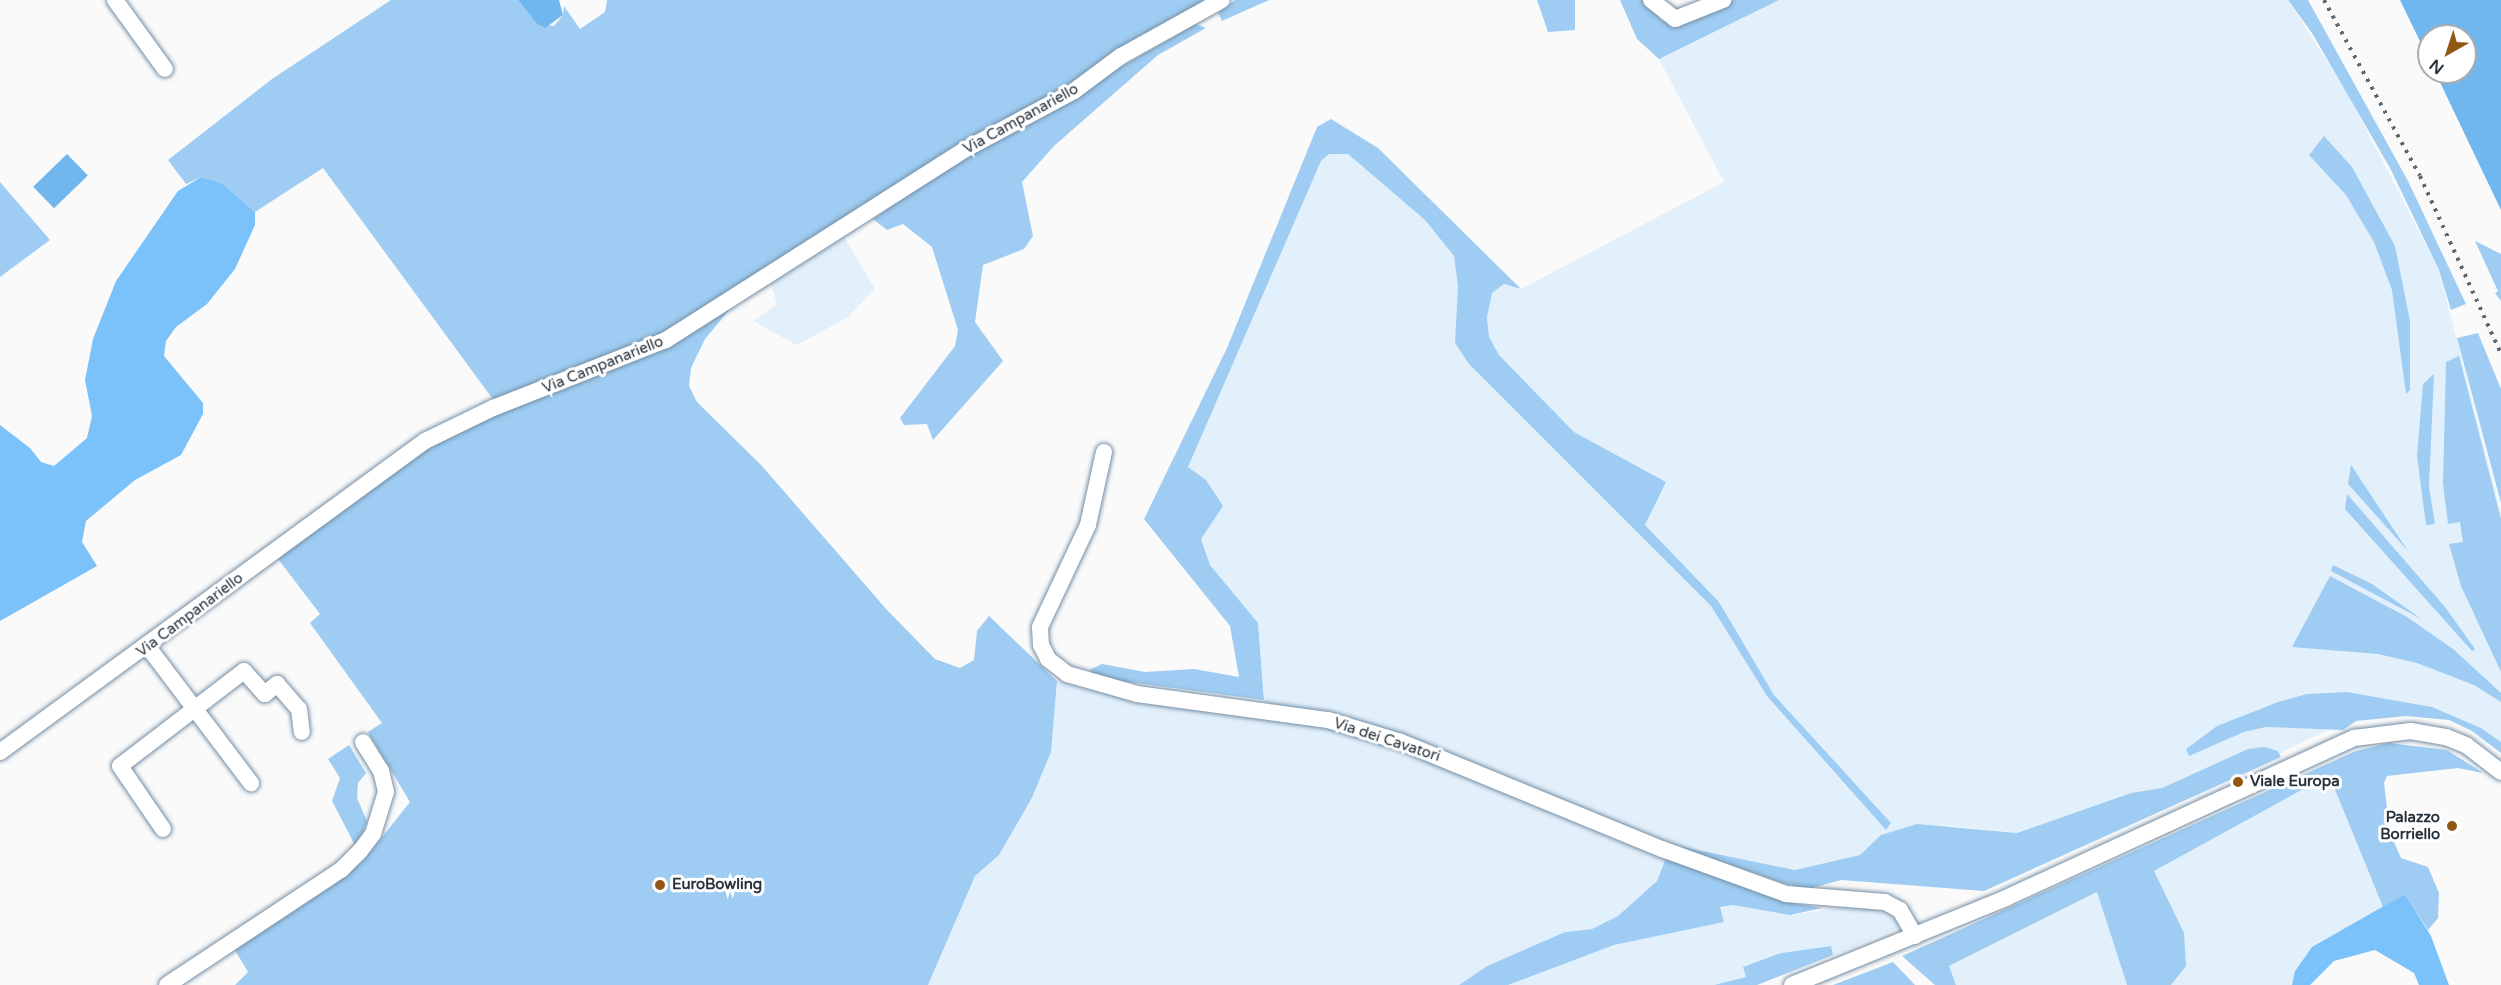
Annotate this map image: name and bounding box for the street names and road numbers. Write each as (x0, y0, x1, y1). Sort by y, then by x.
street label: Via Campanariello (960, 80, 1082, 158)
street label: Via Campanariello (540, 332, 666, 398)
street label: Via Campanariello (133, 569, 247, 661)
street label: Via dei Cavatori (1331, 714, 1443, 766)

